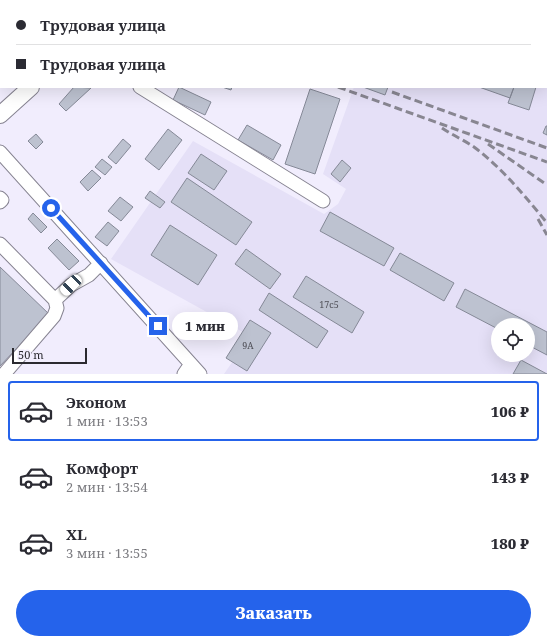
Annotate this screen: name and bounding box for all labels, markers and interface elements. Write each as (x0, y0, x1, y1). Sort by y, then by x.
text: Трудовая улица (40, 15, 166, 35)
text: Трудовая улица (40, 54, 166, 74)
route start (42, 199, 60, 217)
car (58, 272, 84, 298)
house number: 17с5 (319, 298, 339, 311)
callout: 1 мин (172, 312, 238, 340)
route end (149, 317, 167, 335)
text: 1 мин (185, 317, 225, 335)
map controls (491, 318, 535, 362)
button: locate (491, 318, 535, 362)
house number: 9А (242, 339, 254, 352)
scale bar (12, 346, 87, 365)
text: 50 m (18, 347, 44, 362)
text: Эконом (66, 392, 126, 412)
icon: car (18, 393, 54, 429)
text: 106 ₽ (491, 401, 529, 421)
text: 1 мин · 13:53 (66, 412, 148, 430)
text: Комфорт (66, 458, 138, 478)
icon: car (18, 459, 54, 495)
text: 143 ₽ (491, 467, 529, 487)
text: 2 мин · 13:54 (66, 478, 148, 496)
text: XL (66, 524, 87, 544)
icon: car (18, 525, 54, 561)
text: 180 ₽ (491, 533, 529, 553)
text: 3 мин · 13:55 (66, 544, 148, 562)
button: Заказать (16, 590, 531, 636)

